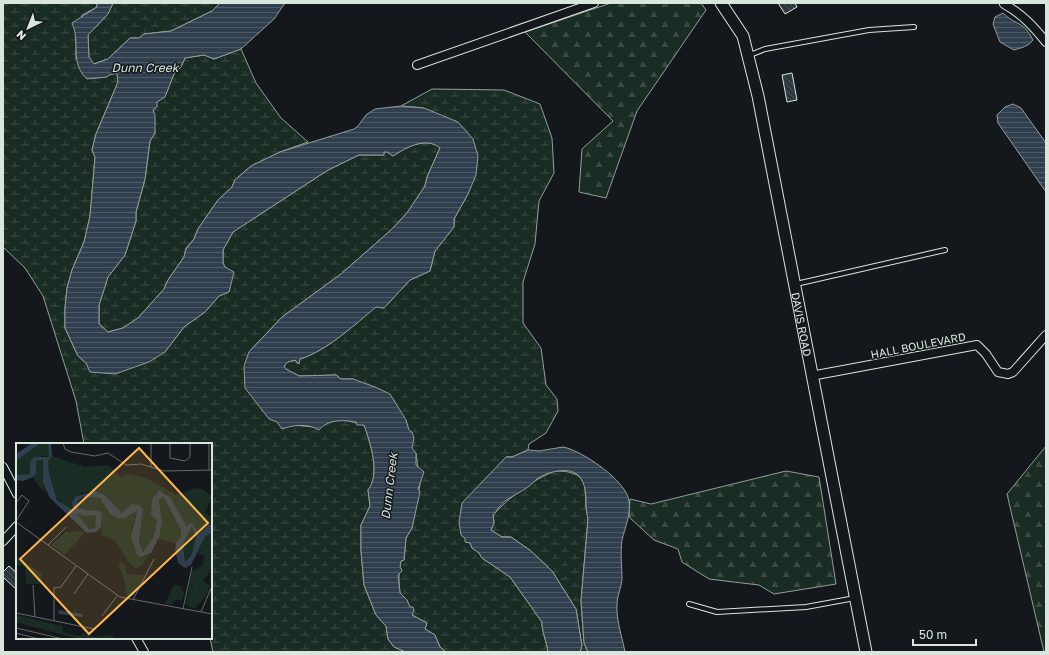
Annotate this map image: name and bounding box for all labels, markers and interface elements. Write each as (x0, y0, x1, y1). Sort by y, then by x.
north arrow (8, 8, 48, 48)
text: N (13, 28, 28, 43)
water label: Dunn Creek (112, 60, 180, 75)
street label: DAVIS ROAD (790, 291, 815, 358)
street label: HALL BOULEVARD (869, 329, 967, 361)
inset map (16, 443, 212, 639)
water label: Dunn Creek (377, 451, 401, 520)
scale bar (913, 621, 976, 647)
text: 50 m (919, 627, 947, 642)

